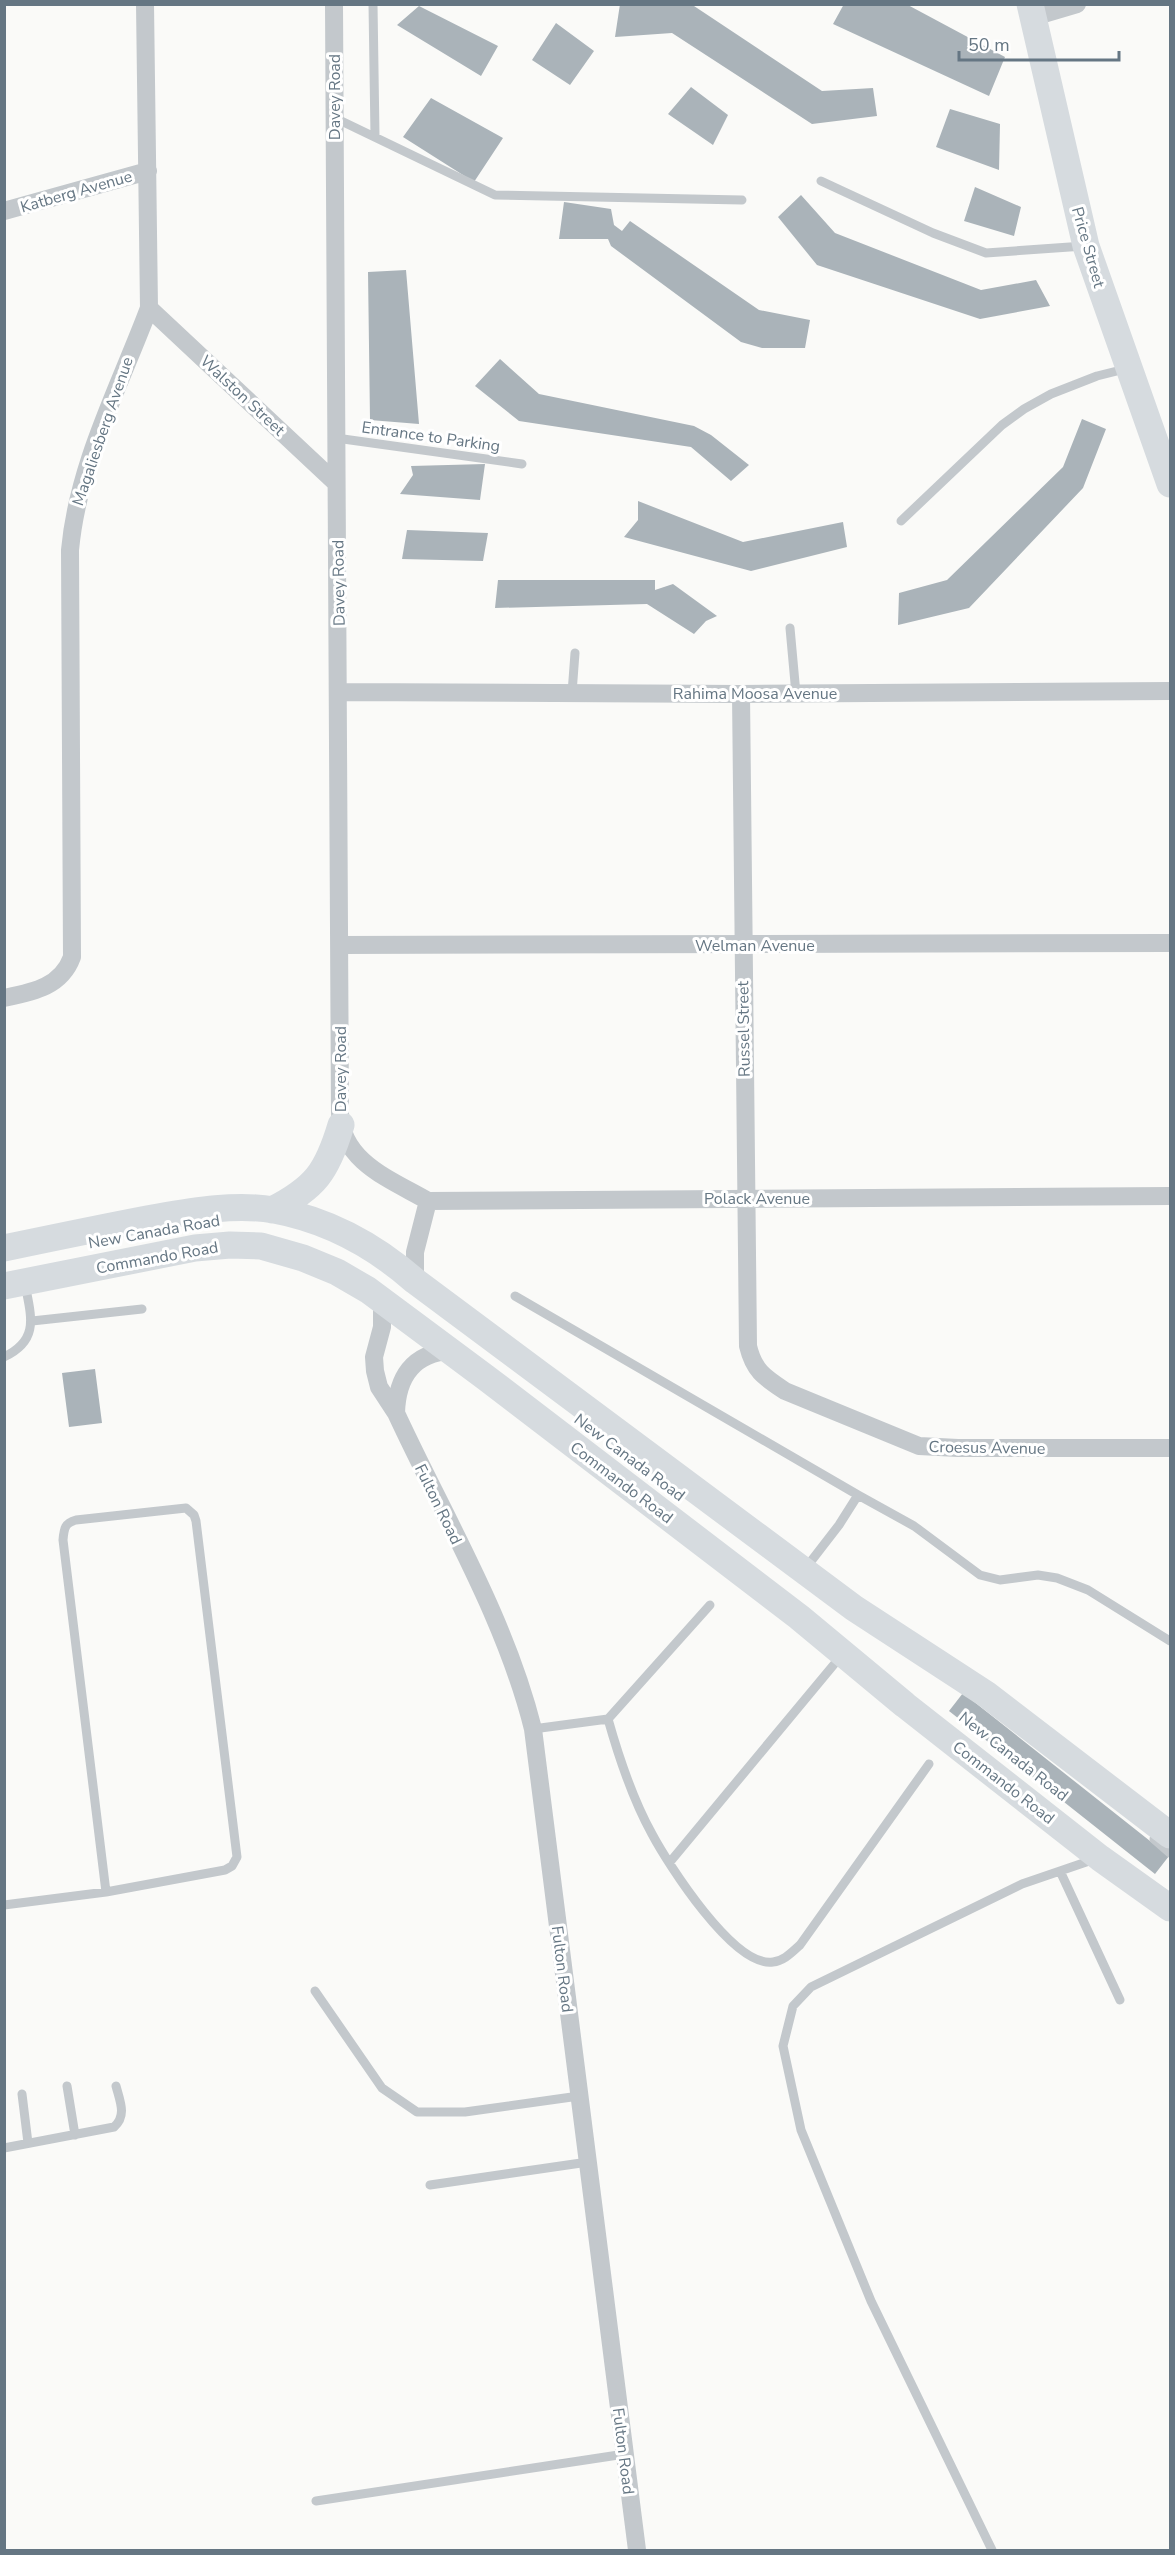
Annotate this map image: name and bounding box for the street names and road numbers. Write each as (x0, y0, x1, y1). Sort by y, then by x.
street label: Davey Road (324, 54, 346, 140)
street label: Katberg Avenue (18, 165, 135, 218)
street label: Price Street (1066, 204, 1110, 291)
street label: Walston Street (195, 351, 290, 441)
street label: Magaliesberg Avenue (67, 354, 139, 509)
street label: Entrance to Parking (360, 416, 502, 458)
street label: Davey Road (327, 540, 351, 626)
street label: Rahima Moosa Avenue (673, 683, 837, 705)
street label: Welman Avenue (695, 935, 815, 957)
street label: Russel Street (732, 980, 756, 1077)
street label: Davey Road (330, 1026, 352, 1112)
street label: Polack Avenue (704, 1188, 810, 1210)
street label: New Canada Road (87, 1210, 222, 1254)
street label: Commando Road (94, 1236, 220, 1280)
street label: New Canada Road (569, 1409, 689, 1507)
street label: Croesus Avenue (928, 1436, 1046, 1460)
street label: Commando Road (565, 1437, 677, 1529)
street label: Fulton Road (409, 1461, 467, 1548)
street label: New Canada Road (954, 1707, 1073, 1807)
street label: Commando Road (948, 1736, 1059, 1830)
street label: Fulton Road (546, 1925, 578, 2014)
street label: Fulton Road (607, 2407, 639, 2496)

